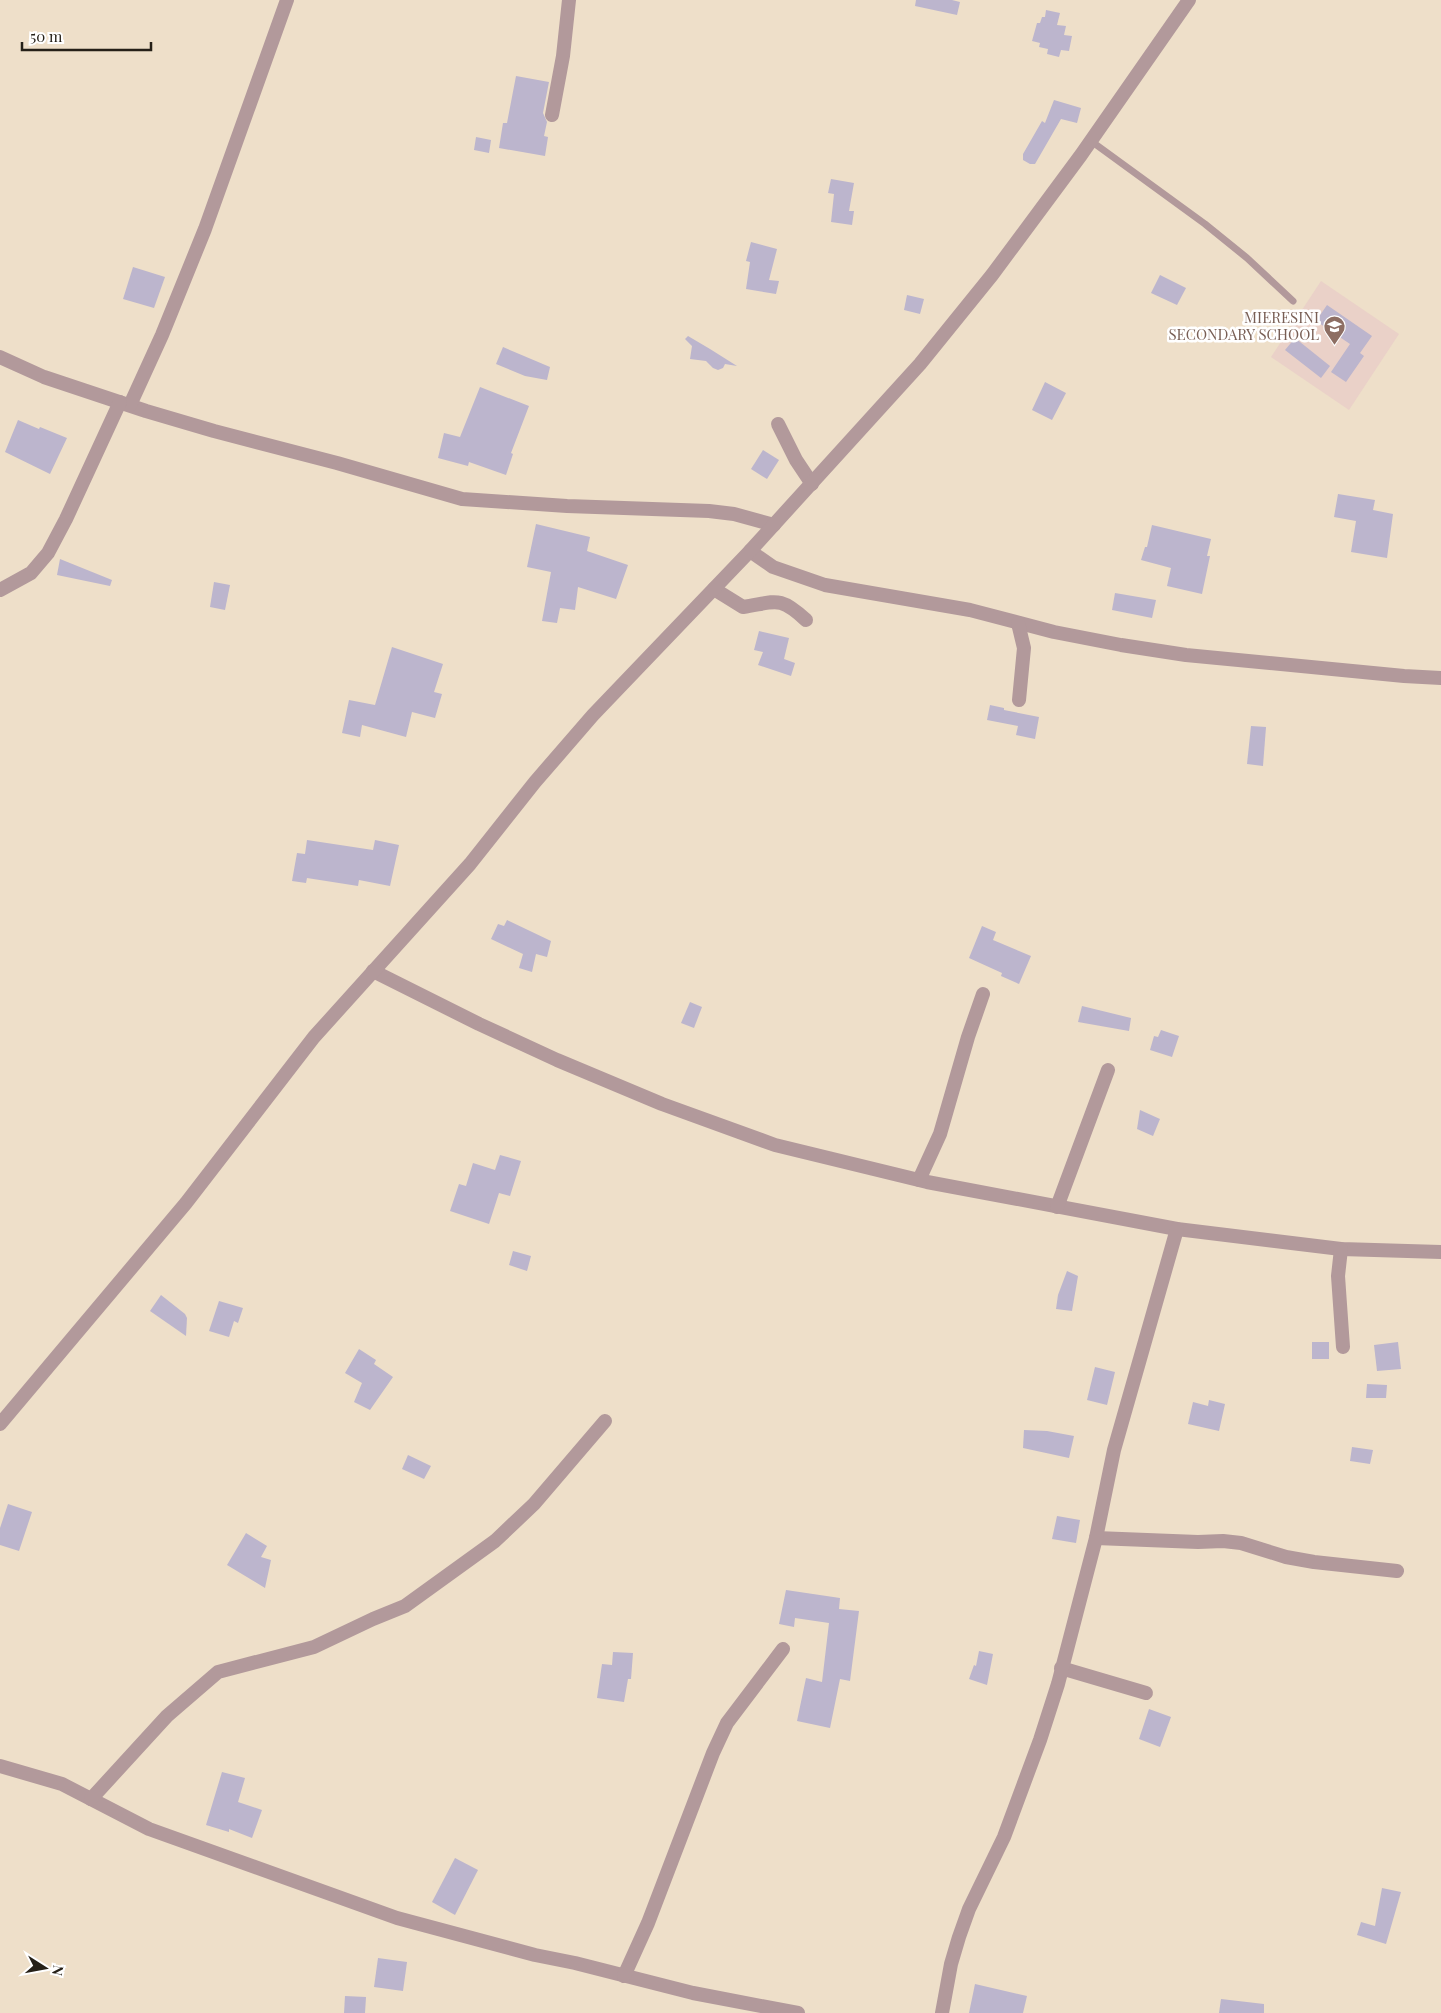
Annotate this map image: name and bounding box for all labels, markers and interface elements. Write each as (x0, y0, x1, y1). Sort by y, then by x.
scale bar (22, 20, 151, 52)
text: 50 m (30, 26, 63, 46)
place label: MIERESINI SECONDARY SCHOOL (1168, 307, 1319, 344)
school or university icon: MIERESINI SECONDARY SCHOOL (1323, 315, 1347, 346)
north arrow (20, 1943, 70, 1993)
text: N (48, 1964, 69, 1977)

